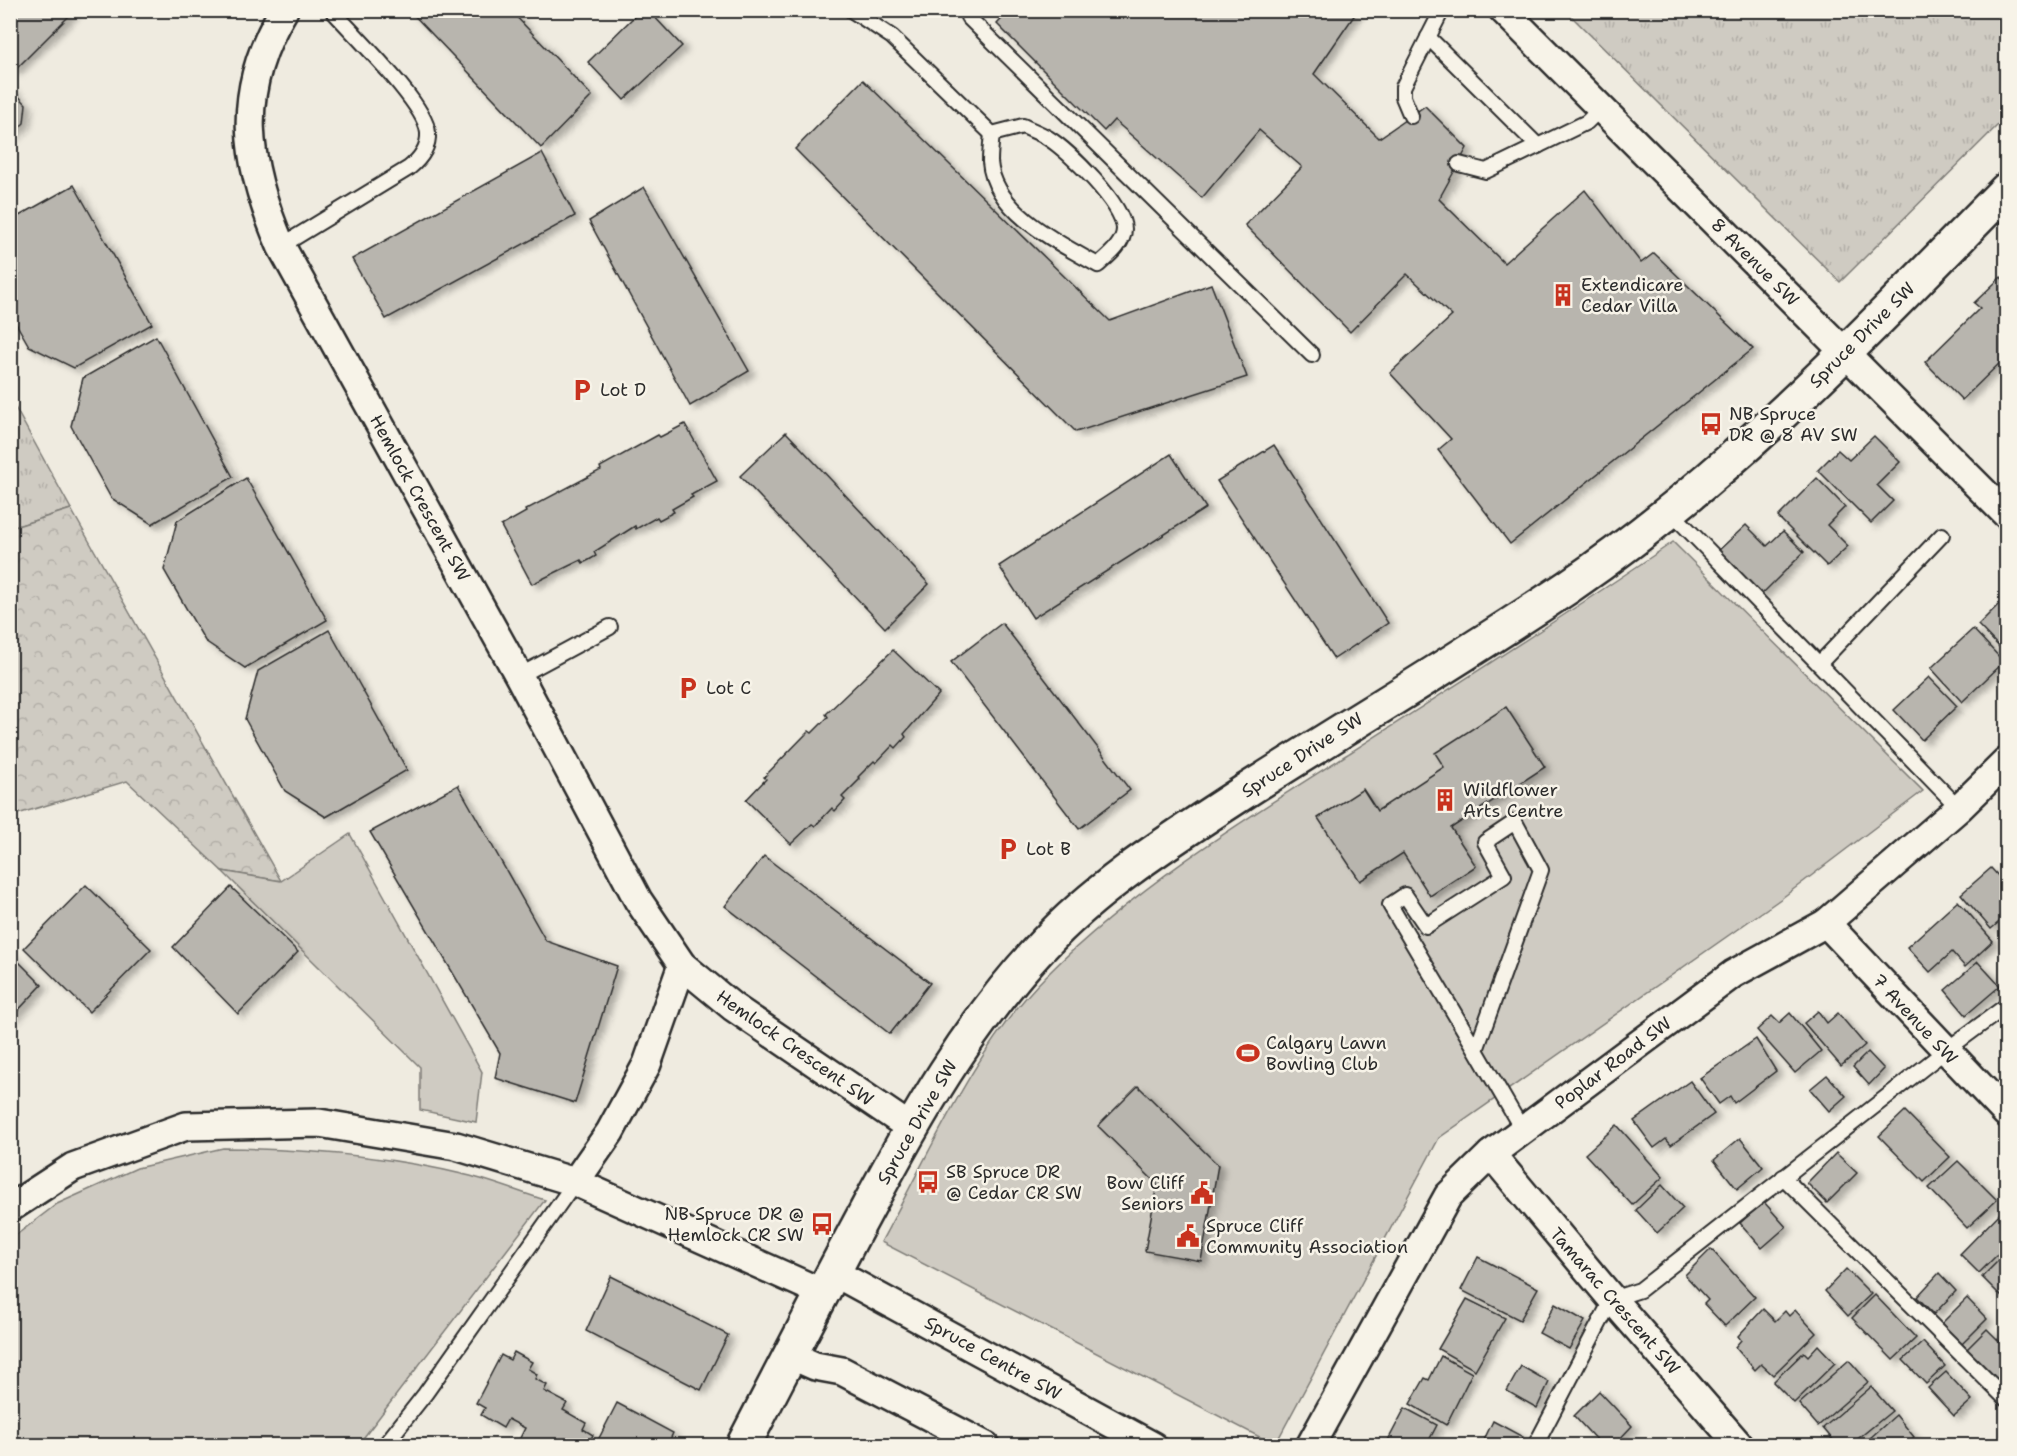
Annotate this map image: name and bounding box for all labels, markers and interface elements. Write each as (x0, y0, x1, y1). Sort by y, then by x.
street label: 8 Avenue SW (1706, 213, 1804, 311)
place label: Extendicare Cedar Villa (1581, 273, 1683, 318)
street label: Spruce Drive SW (1804, 277, 1920, 393)
building icon: Extendicare Cedar Villa (1550, 282, 1576, 308)
parking icon: Lot D (569, 377, 595, 403)
place label: Lot D (600, 378, 646, 402)
place label: NB Spruce DR @ 8 AV SW (1729, 402, 1858, 447)
street label: Hemlock Crescent SW (364, 410, 476, 586)
bus stop icon: NB Spruce DR @ 8 AV SW (1698, 411, 1724, 437)
parking icon: Lot C (675, 675, 701, 701)
place label: Lot C (706, 676, 751, 700)
street label: Spruce Drive SW (1237, 707, 1367, 803)
place label: Wildflower Arts Centre (1463, 778, 1564, 823)
building icon: Wildflower Arts Centre (1432, 787, 1458, 813)
parking icon: Lot B (995, 836, 1021, 862)
place label: Lot B (1026, 837, 1071, 861)
street label: 7 Avenue SW (1867, 969, 1963, 1069)
street label: Hemlock Crescent SW (712, 985, 878, 1111)
street label: Poplar Road SW (1550, 1011, 1676, 1115)
place label: Calgary Lawn Bowling Club (1266, 1031, 1386, 1076)
sports icon: Calgary Lawn Bowling Club (1235, 1040, 1261, 1066)
street label: Spruce Drive SW (871, 1055, 963, 1189)
place label: SB Spruce DR @ Cedar CR SW (946, 1160, 1082, 1205)
bus stop icon: SB Spruce DR @ Cedar CR SW (915, 1169, 941, 1195)
place label: Bow Cliff Seniors (1106, 1171, 1185, 1216)
public building icon: Bow Cliff Seniors (1189, 1180, 1215, 1206)
place label: NB Spruce DR @ Hemlock CR SW (664, 1202, 804, 1247)
bus stop icon: NB Spruce DR @ Hemlock CR SW (809, 1211, 835, 1237)
place label: Spruce Cliff Community Association (1206, 1214, 1408, 1259)
street label: Tamarac Crescent SW (1544, 1222, 1686, 1380)
public building icon: Spruce Cliff Community Association (1175, 1223, 1201, 1249)
street label: Spruce Centre SW (920, 1310, 1066, 1406)

